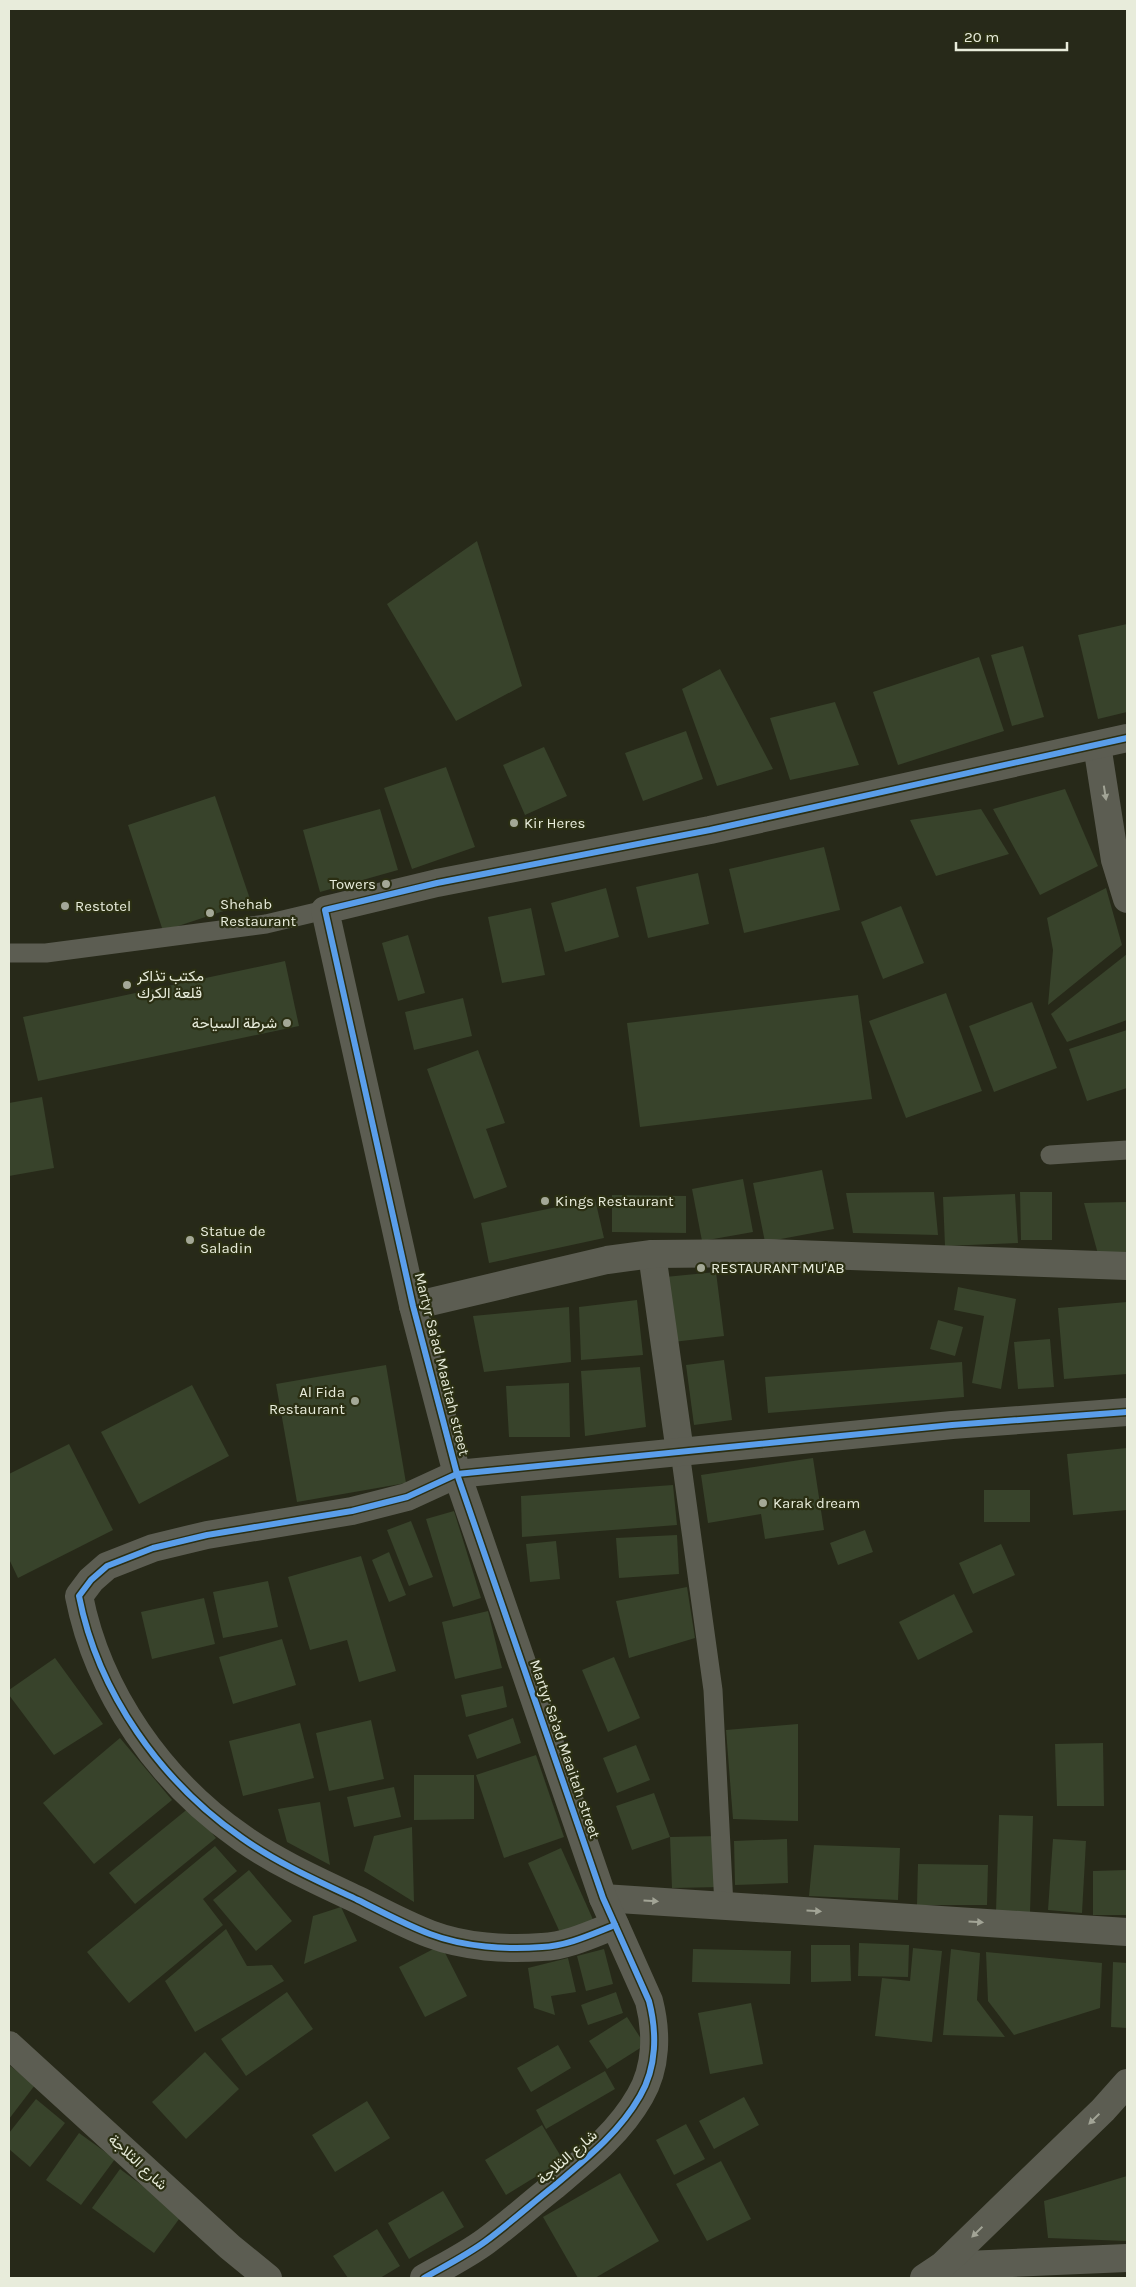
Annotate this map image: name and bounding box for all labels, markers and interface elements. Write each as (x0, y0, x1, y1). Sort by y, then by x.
scale bar (956, 20, 1067, 52)
text: 20 m (964, 28, 999, 46)
one-way arrow (1101, 785, 1109, 801)
place label: Kir Heres (524, 814, 585, 832)
marker: Kir Heres (508, 817, 520, 829)
place label: Towers (330, 875, 376, 893)
marker: Towers (380, 878, 392, 890)
place label: Shehab Restaurant (220, 895, 296, 930)
place label: Restotel (75, 897, 131, 915)
marker: Restotel (59, 900, 71, 912)
marker: Shehab Restaurant (204, 907, 216, 919)
place label: مكتب تذاكر قلعة الكرك (136, 967, 204, 1002)
marker: مكتب تذاكر قلعة الكرك (121, 979, 133, 991)
place label: شرطة السياحة (192, 1014, 277, 1032)
marker: شرطة السياحة (281, 1017, 293, 1029)
place label: Kings Restaurant (555, 1192, 674, 1210)
marker: Kings Restaurant (539, 1195, 551, 1207)
place label: Statue de Saladin (200, 1222, 266, 1257)
marker: Statue de Saladin (184, 1234, 196, 1246)
place label: RESTAURANT MU'AB (711, 1259, 845, 1277)
marker: RESTAURANT MU'AB (695, 1262, 707, 1274)
street label: Martyr Sa'ad Maaitah street (410, 1270, 474, 1458)
place label: Al Fida Restaurant (269, 1383, 345, 1418)
marker: Al Fida Restaurant (349, 1395, 361, 1407)
place label: Karak dream (773, 1494, 860, 1512)
marker: Karak dream (757, 1497, 769, 1509)
street label: Martyr Sa'ad Maaitah street (526, 1657, 604, 1841)
one-way arrow (644, 1898, 660, 1906)
one-way arrow (806, 1908, 822, 1916)
one-way arrow (968, 1918, 984, 1926)
one-way arrow (1088, 2113, 1100, 2125)
street label: شارع الثلاجة (533, 2126, 602, 2190)
street label: شارع الثلاجة (103, 2130, 171, 2195)
one-way arrow (972, 2226, 984, 2238)

